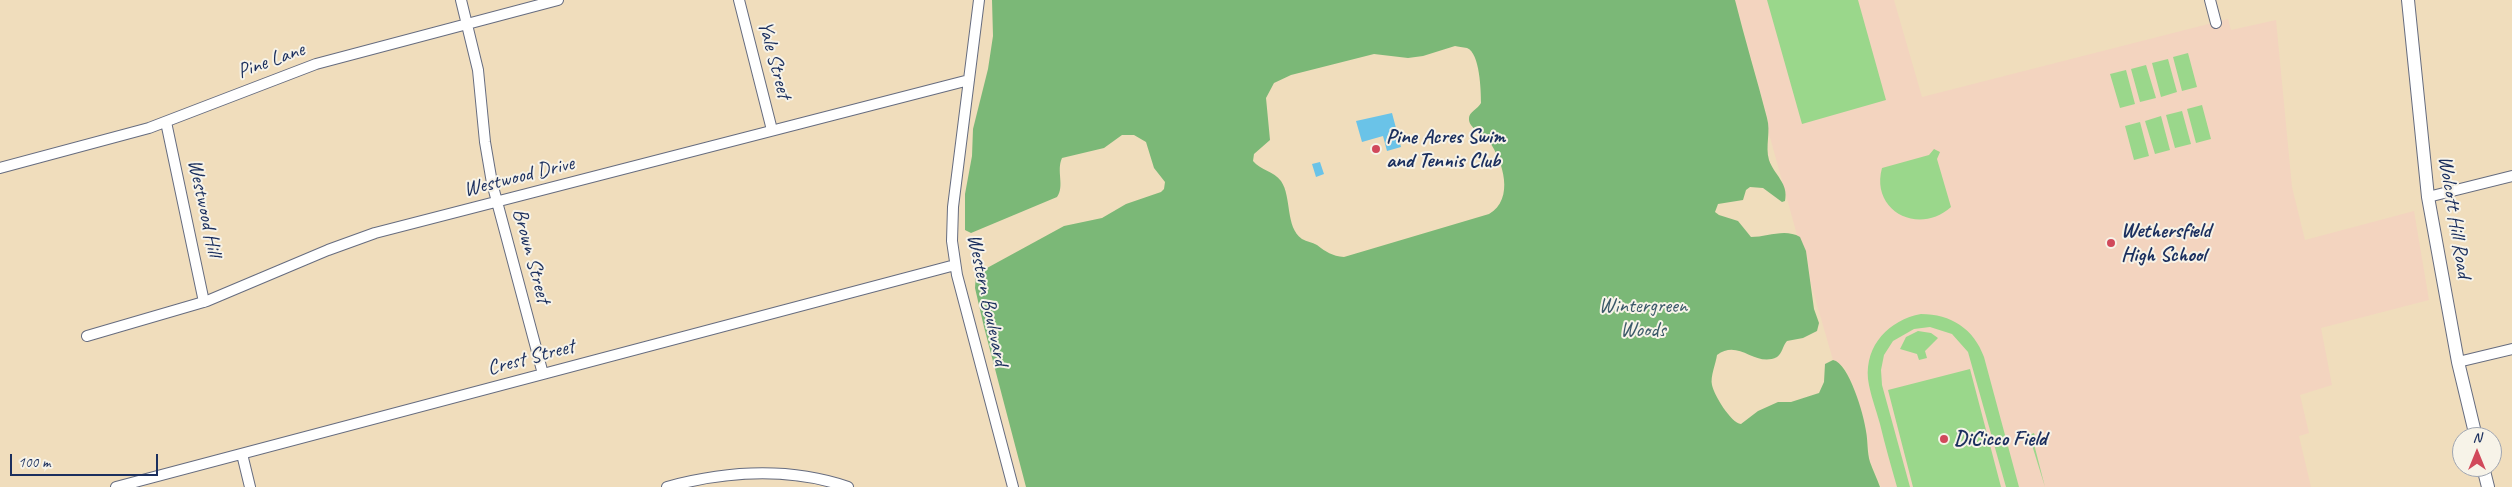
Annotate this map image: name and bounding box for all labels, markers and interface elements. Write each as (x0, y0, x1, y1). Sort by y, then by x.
street label: Yale Street (752, 18, 796, 102)
street label: Pine Lane (234, 37, 308, 85)
place label: Pine Acres Swim and Tennis Club (1386, 124, 1505, 174)
marker: Pine Acres Swim and Tennis Club (1370, 143, 1382, 155)
street label: Westwood Drive (461, 151, 577, 203)
street label: Wolcott Hill Road (2432, 154, 2476, 280)
street label: Westwood Hill (181, 157, 227, 259)
street label: Brown Street (506, 206, 556, 306)
place label: Wethersfield High School (2121, 218, 2211, 268)
street label: Western Boulevard (961, 232, 1013, 368)
marker: Wethersfield High School (2105, 237, 2117, 249)
park label: Wintergreen Woods (1599, 293, 1687, 343)
street label: Crest Street (485, 334, 577, 382)
place label: DiCicco Field (1954, 426, 2046, 452)
north arrow (2452, 427, 2502, 477)
text: N (2473, 429, 2481, 446)
marker: DiCicco Field (1938, 433, 1950, 445)
scale bar (12, 444, 160, 476)
text: 100 m (18, 453, 50, 472)

